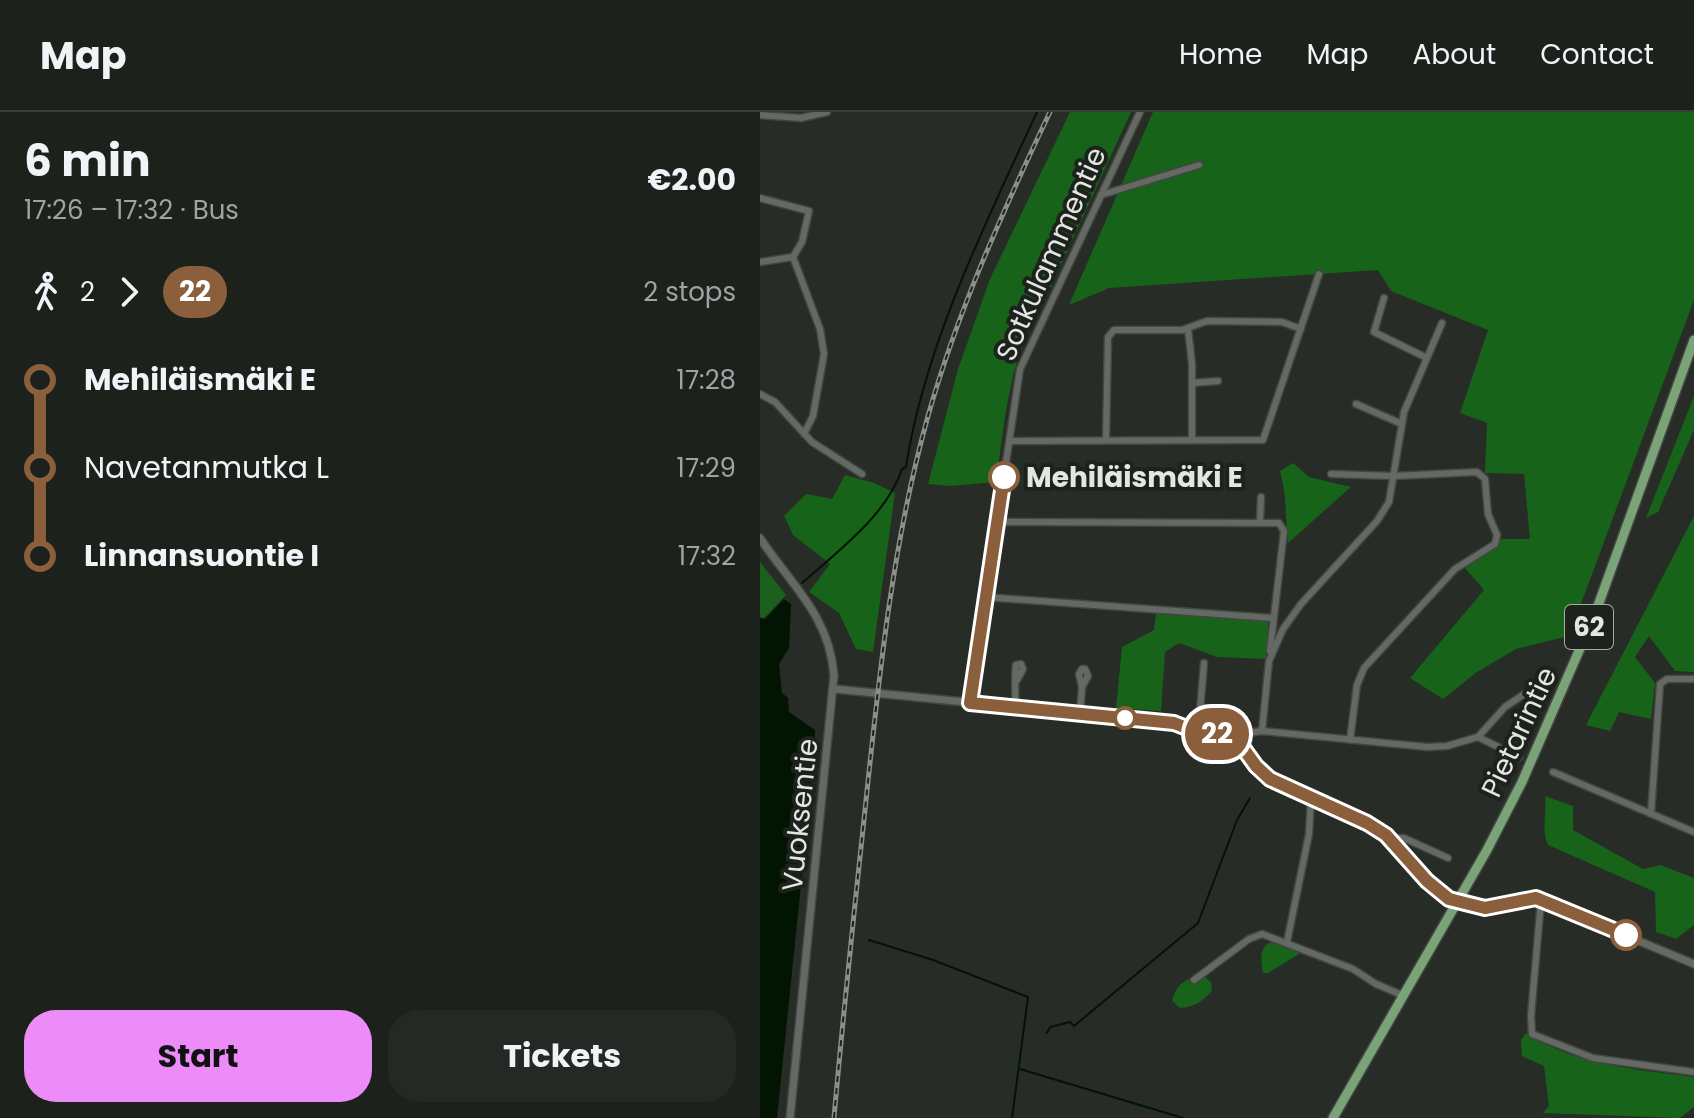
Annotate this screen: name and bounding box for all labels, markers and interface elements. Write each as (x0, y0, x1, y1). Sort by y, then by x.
text: Map (40, 29, 127, 82)
text: Home (1179, 35, 1262, 74)
text: Map (1306, 35, 1368, 74)
text: About (1412, 35, 1496, 74)
text: Contact (1540, 35, 1654, 74)
text: 6 min (24, 130, 151, 191)
street label: Sotkulammentie (986, 141, 1116, 367)
text: €2.00 (647, 158, 736, 201)
text: 17:26 – 17:32 · Bus (24, 192, 239, 228)
icon: walk (24, 270, 68, 314)
icon: forward (107, 270, 151, 314)
text: 22 (179, 272, 211, 311)
text: 2 (80, 274, 95, 310)
text: 2 stops (643, 274, 736, 310)
text: Mehiläismäki E (84, 358, 316, 401)
text: 17:28 (677, 362, 736, 398)
text: Navetanmutka L (84, 446, 329, 489)
text: 17:29 (677, 450, 736, 486)
place label: Mehiläismäki E (1026, 458, 1243, 497)
marker: Mehiläismäki E (989, 462, 1019, 492)
text: Linnansuontie I (84, 534, 319, 577)
text: 17:32 (678, 538, 736, 574)
road number: 62 (1565, 605, 1613, 649)
street label: Pietarintie (1472, 661, 1566, 803)
unlabelled marker (1114, 707, 1136, 729)
line badge: 22 (1181, 708, 1253, 760)
text: 22 (1201, 714, 1233, 753)
street label: Vuoksentie (773, 737, 827, 893)
unlabelled marker (1611, 920, 1641, 950)
button: Start (24, 1010, 372, 1102)
button: Tickets (388, 1010, 736, 1102)

